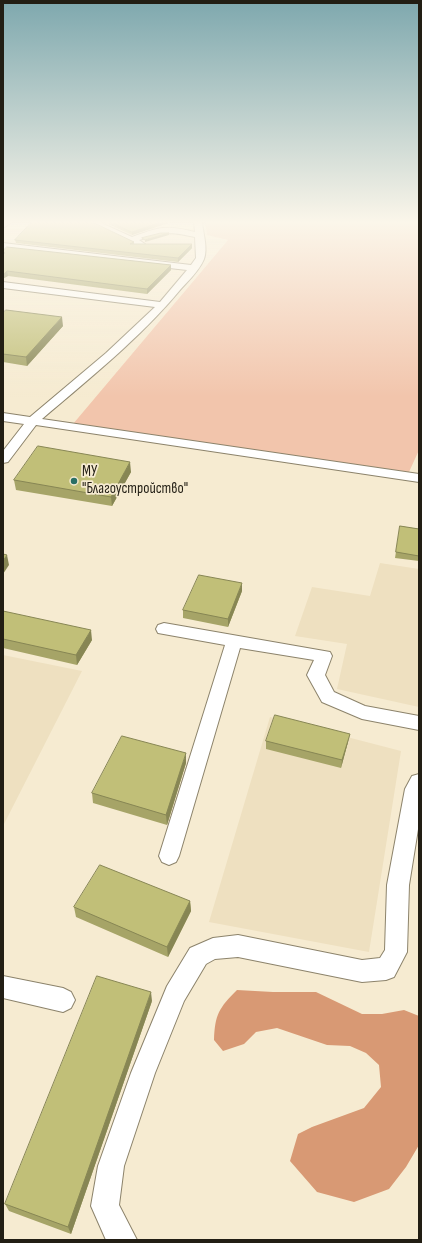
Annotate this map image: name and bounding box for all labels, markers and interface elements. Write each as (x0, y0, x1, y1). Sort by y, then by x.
place label: МУ "Благоустройство" (82, 463, 188, 498)
marker: МУ "Благоустройство" (69, 476, 79, 486)

